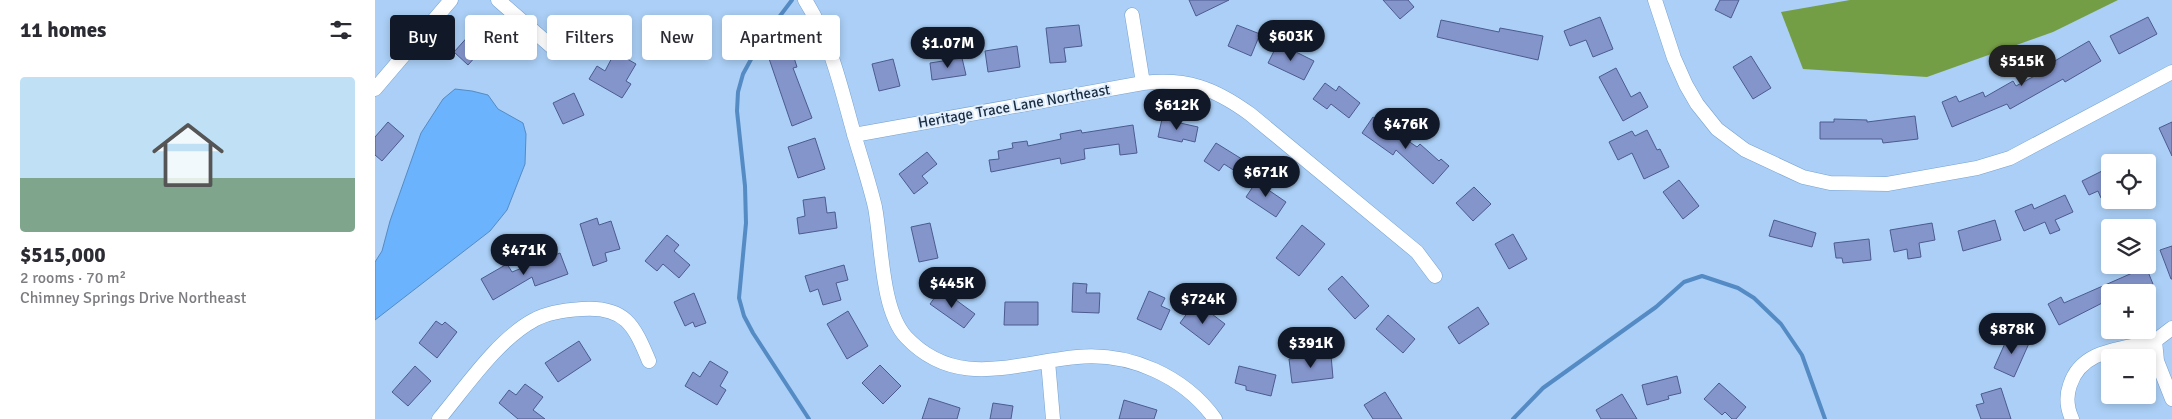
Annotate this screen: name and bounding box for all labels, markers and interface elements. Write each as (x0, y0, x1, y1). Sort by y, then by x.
chip: Buy (390, 15, 455, 60)
chip: Rent (465, 15, 537, 60)
chip: Filters (547, 15, 632, 60)
chip: New (642, 15, 712, 60)
chip: Apartment (722, 15, 840, 60)
icon: filters (327, 16, 355, 44)
text: 11 homes (20, 17, 106, 43)
pin: $603K (1256, 20, 1326, 62)
text: $603K (1269, 26, 1313, 46)
pin: $1.07M (907, 27, 989, 69)
text: $1.07M (922, 33, 974, 53)
pin: $515K (1987, 44, 2057, 87)
text: $515K (2000, 51, 2044, 71)
street label: Heritage Trace Lane Northeast (917, 80, 1111, 132)
pin: $612K (1142, 88, 1212, 131)
text: $612K (1155, 95, 1199, 115)
pin: $476K (1371, 108, 1441, 150)
icon: home (143, 110, 233, 200)
text: $476K (1384, 114, 1428, 134)
map controls (2101, 154, 2156, 404)
button: locate (2101, 154, 2156, 209)
pin: $671K (1231, 156, 1301, 198)
text: $671K (1244, 162, 1288, 182)
button: layers (2101, 219, 2156, 274)
pin: $471K (489, 234, 559, 276)
text: $471K (502, 240, 546, 260)
text: $515,000 (20, 242, 106, 268)
pin: $445K (917, 266, 987, 309)
text: 2 rooms · 70 m² (20, 268, 126, 288)
text: $445K (930, 273, 974, 293)
pin: $724K (1168, 282, 1238, 325)
button: + (2101, 284, 2156, 339)
text: Chimney Springs Drive Northeast (20, 288, 246, 308)
text: $724K (1181, 289, 1225, 309)
pin: $878K (1977, 312, 2047, 355)
text: $878K (1990, 319, 2034, 339)
pin: $391K (1276, 326, 1346, 369)
text: $391K (1289, 333, 1333, 353)
button: − (2101, 349, 2156, 404)

